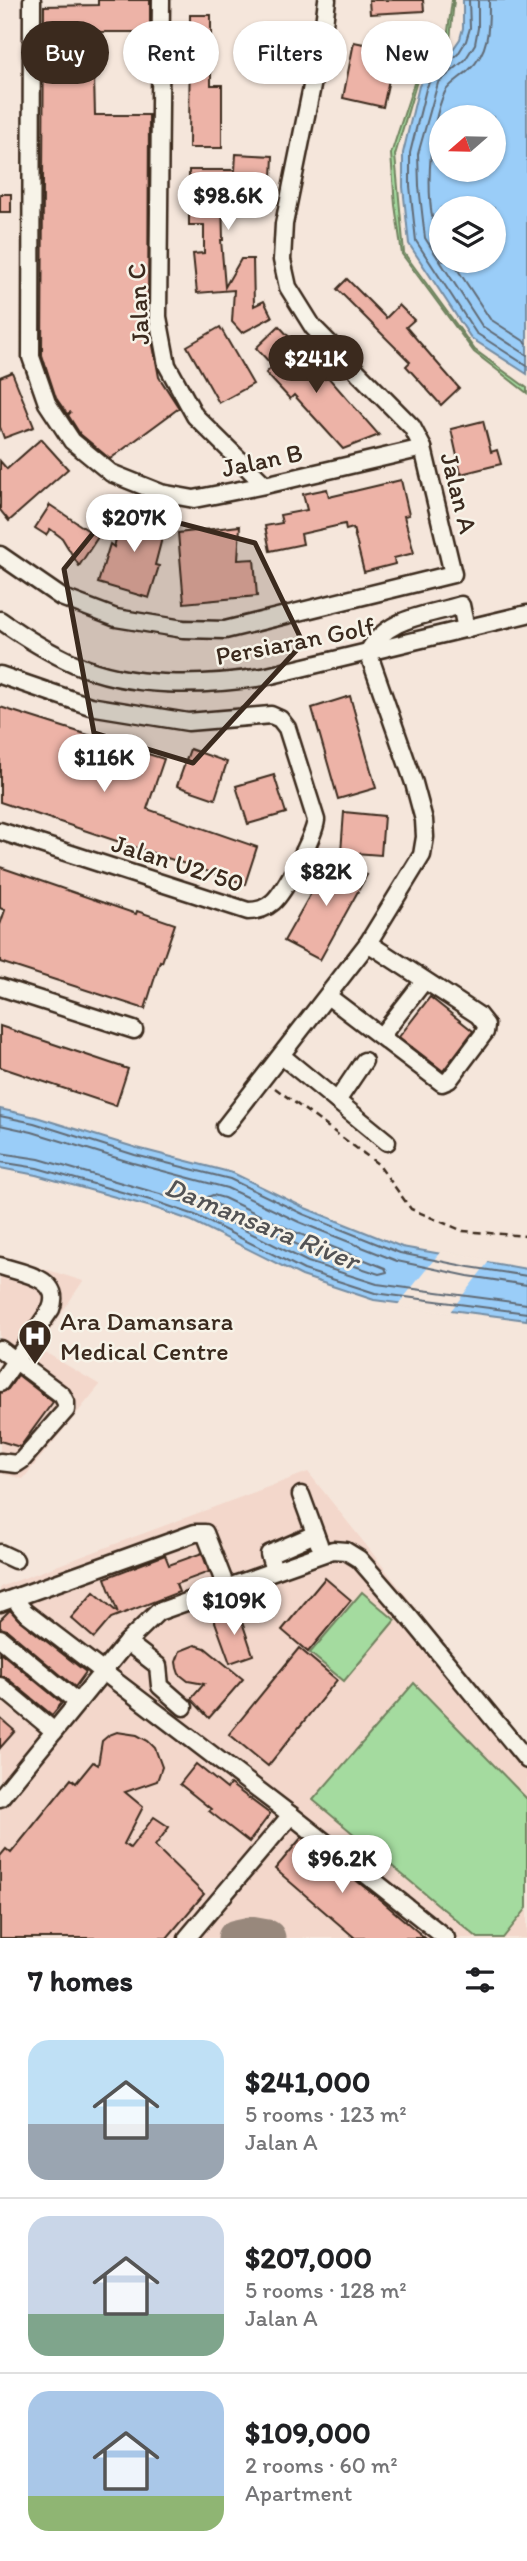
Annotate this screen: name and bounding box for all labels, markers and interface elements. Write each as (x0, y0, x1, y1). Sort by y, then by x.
chip: Buy (21, 21, 109, 84)
chip: Rent (123, 21, 219, 84)
chip: Filters (233, 21, 347, 84)
chip: New (361, 21, 453, 84)
north arrow (429, 105, 506, 182)
map controls (429, 105, 506, 273)
pin: $98.6K (171, 173, 285, 232)
text: $98.6K (194, 181, 262, 209)
button: layers (429, 196, 506, 273)
street label: Jalan C (120, 262, 156, 346)
pin: $241K (267, 336, 365, 395)
text: $241K (285, 344, 347, 372)
street label: Jalan B (219, 436, 305, 484)
street label: Jalan A (434, 449, 485, 537)
pin: $207K (85, 494, 183, 554)
text: $207K (102, 503, 166, 531)
street label: Persiaran Golf (213, 610, 377, 672)
pin: $116K (55, 734, 153, 794)
text: $116K (74, 743, 134, 771)
street label: Jalan U2/50 (108, 827, 248, 899)
pin: $82K (285, 848, 367, 908)
text: $82K (300, 857, 352, 885)
water label: Damansara River (160, 1169, 367, 1278)
place label: Ara Damansara Medical Centre (60, 1305, 233, 1367)
hospital icon: Ara Damansara Medical Centre (16, 1317, 54, 1366)
pin: $109K (185, 1578, 283, 1637)
text: $109K (202, 1586, 266, 1614)
pin: $96.2K (285, 1836, 399, 1895)
text: $96.2K (308, 1844, 376, 1872)
icon: filters (461, 1961, 499, 1999)
text: 7 homes (28, 1962, 133, 1999)
text: $241,000 (245, 2063, 371, 2100)
icon: home (84, 2068, 168, 2152)
text: 5 rooms · 123 m² (245, 2100, 407, 2128)
text: Jalan A (245, 2128, 318, 2156)
text: $207,000 (245, 2239, 372, 2276)
icon: home (84, 2244, 168, 2328)
text: 5 rooms · 128 m² (245, 2276, 407, 2304)
text: Jalan A (245, 2304, 318, 2332)
text: $109,000 (245, 2414, 371, 2451)
icon: home (84, 2419, 168, 2503)
text: 2 rooms · 60 m² (245, 2451, 398, 2479)
text: Apartment (245, 2479, 352, 2507)

